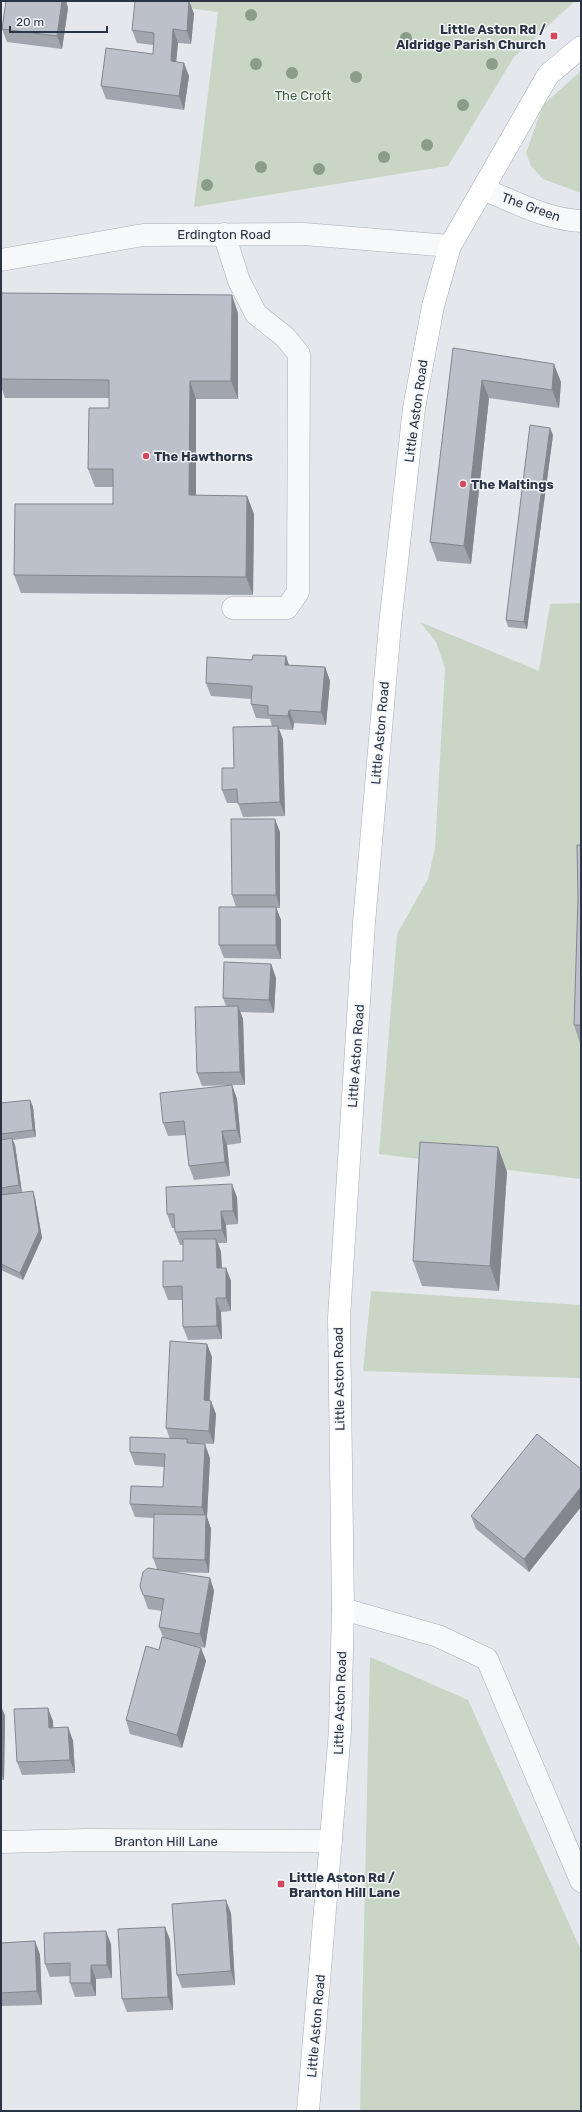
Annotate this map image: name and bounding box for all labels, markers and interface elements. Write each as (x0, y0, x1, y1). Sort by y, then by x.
scale bar (10, 8, 107, 34)
text: 20 m (16, 15, 44, 29)
place label: Little Aston Rd / Aldridge Parish Church (396, 22, 546, 52)
marker: Little Aston Rd / Aldridge Parish Church (549, 31, 559, 41)
park label: The Croft (275, 88, 331, 103)
street label: The Green (499, 189, 563, 225)
street label: Erdington Road (177, 227, 271, 243)
street label: Little Aston Road (401, 359, 431, 463)
place label: The Hawthorns (154, 449, 253, 464)
marker: The Hawthorns (141, 451, 151, 461)
place label: The Maltings (471, 477, 554, 492)
marker: The Maltings (458, 479, 468, 489)
street label: Little Aston Road (368, 681, 392, 785)
street label: Little Aston Road (345, 1004, 367, 1108)
street label: Little Aston Road (331, 1327, 347, 1431)
street label: Little Aston Road (331, 1651, 349, 1755)
street label: Branton Hill Lane (114, 1834, 218, 1849)
place label: Little Aston Rd / Branton Hill Lane (289, 1870, 400, 1900)
marker: Little Aston Rd / Branton Hill Lane (276, 1879, 286, 1889)
street label: Little Aston Road (304, 1974, 328, 2078)

